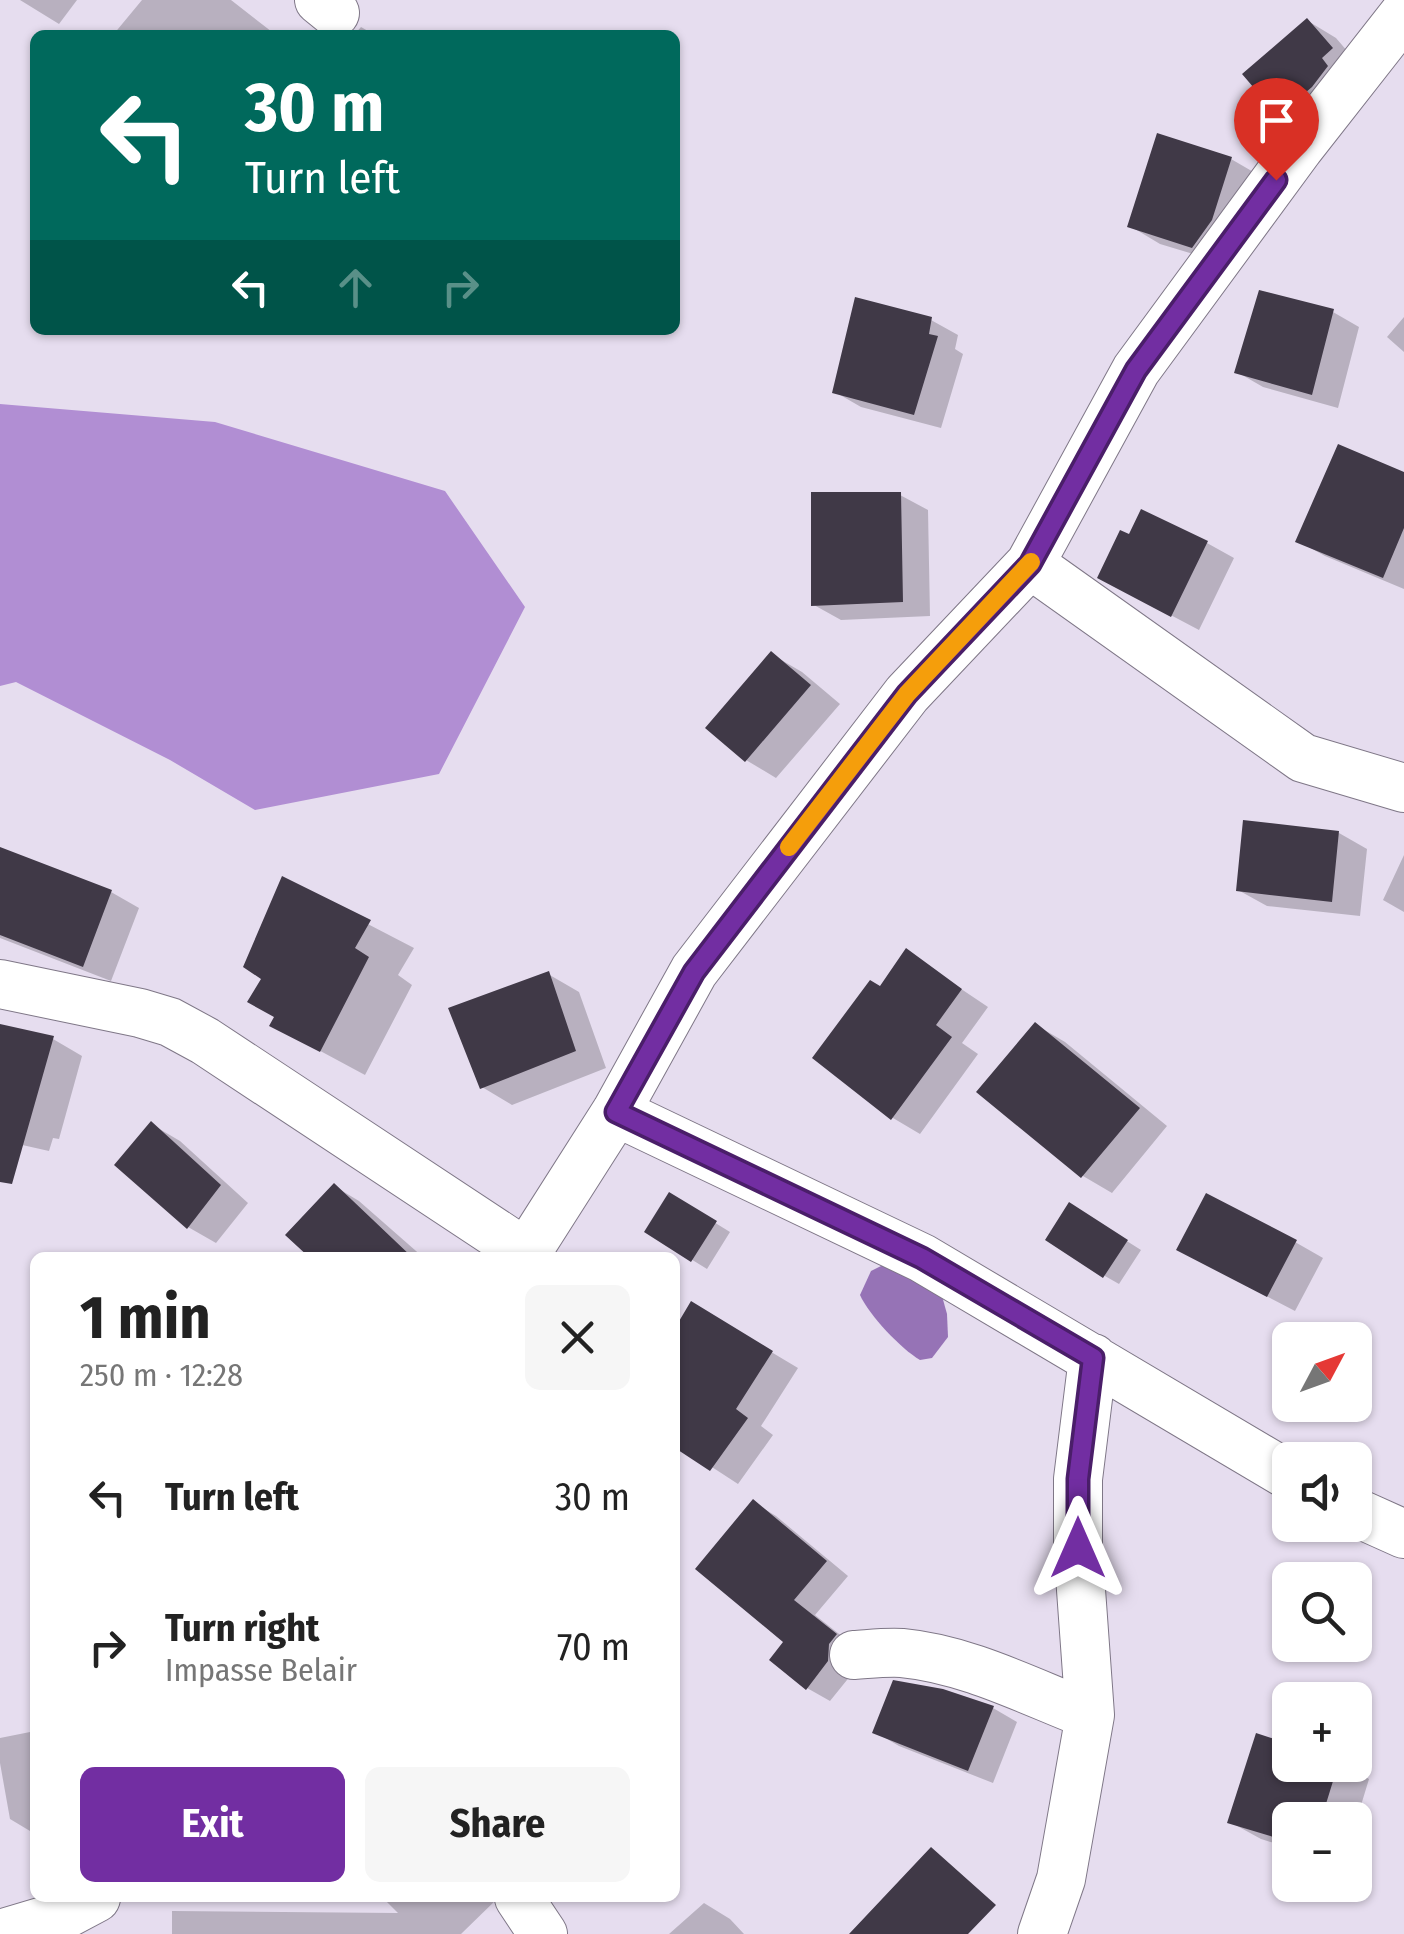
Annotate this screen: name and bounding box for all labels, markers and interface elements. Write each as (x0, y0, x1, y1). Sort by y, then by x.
text: 30 m (245, 66, 384, 150)
icon: left (80, 70, 210, 200)
pin (1234, 78, 1319, 181)
icon: arrive (1249, 93, 1304, 148)
text: Turn left (245, 151, 400, 205)
icon: left (223, 260, 278, 315)
icon: ahead (328, 260, 383, 315)
icon: right (433, 260, 488, 315)
text: 1 min (80, 1282, 211, 1354)
button: close (525, 1285, 630, 1390)
north arrow (1272, 1322, 1372, 1422)
map controls (1272, 1322, 1372, 1902)
text: 250 m · 12:28 (80, 1356, 243, 1394)
button: sound (1272, 1442, 1372, 1542)
icon: left (80, 1470, 135, 1525)
text: Turn left (165, 1474, 299, 1520)
text: 30 m (555, 1474, 630, 1520)
position arrow (1026, 1496, 1130, 1600)
button: search (1272, 1562, 1372, 1662)
text: Turn right (165, 1605, 319, 1651)
icon: right (80, 1620, 135, 1675)
text: 70 m (557, 1624, 630, 1670)
text: Impasse Belair (165, 1651, 357, 1689)
button: + (1272, 1682, 1372, 1782)
button: Exit (80, 1767, 345, 1882)
button: Share (365, 1767, 630, 1882)
button: − (1272, 1802, 1372, 1902)

